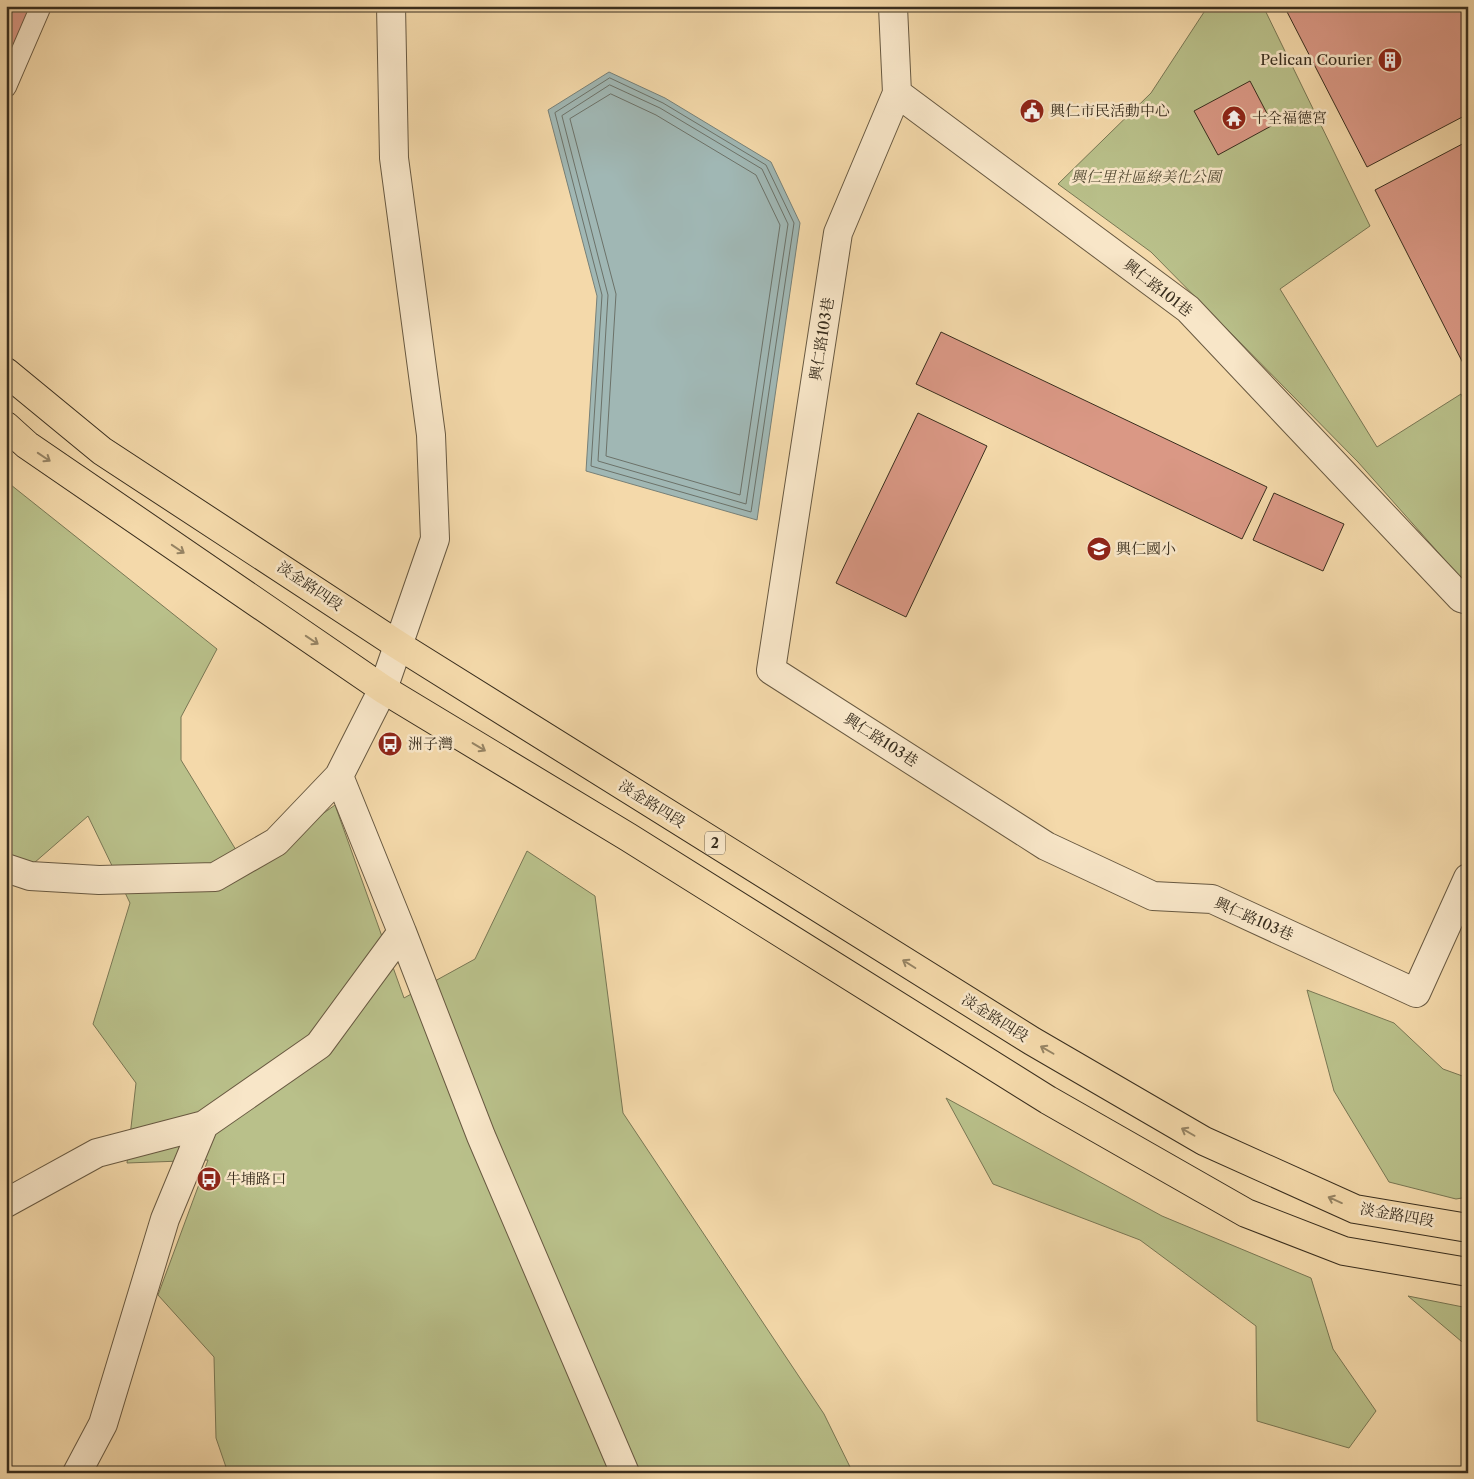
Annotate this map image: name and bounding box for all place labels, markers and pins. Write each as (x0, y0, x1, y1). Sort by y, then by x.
building icon: Pelican Courier (1377, 47, 1403, 73)
place label: Pelican Courier (1260, 50, 1373, 69)
public building icon: 興仁市民活動中心 (1019, 98, 1045, 124)
place label: 興仁市民活動中心 (1050, 101, 1170, 120)
temple icon: 十全福德宮 (1221, 105, 1247, 131)
place label: 十全福德宮 (1252, 108, 1327, 127)
school or university icon: 興仁國小 (1086, 536, 1112, 562)
place label: 興仁國小 (1116, 539, 1176, 558)
bus stop icon: 洲子灣 (377, 731, 403, 757)
place label: 洲子灣 (408, 734, 453, 753)
bus stop icon: 牛埔路口 (196, 1166, 222, 1192)
place label: 牛埔路口 (226, 1169, 286, 1188)

